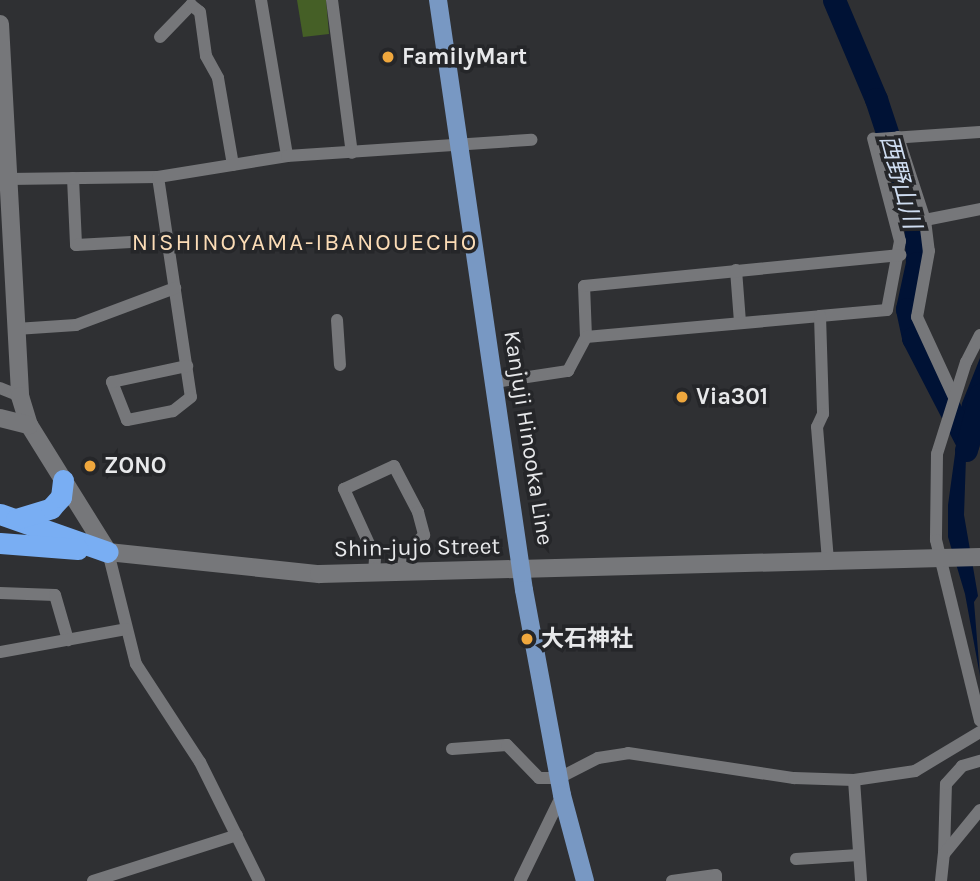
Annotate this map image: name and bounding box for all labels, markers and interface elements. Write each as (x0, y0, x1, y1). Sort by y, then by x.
place label: FamilyMart (402, 43, 527, 71)
marker: FamilyMart (380, 49, 396, 65)
water label: 西野山川 (874, 132, 926, 232)
district label: NISHINOYAMA-IBANOUECHO (135, 229, 475, 257)
street label: Kanjuji Hinooka Line (497, 329, 559, 547)
place label: Via301 (696, 383, 768, 411)
marker: Via301 (674, 389, 690, 405)
place label: ZONO (104, 452, 166, 480)
marker: ZONO (82, 458, 98, 474)
street label: Shin-jujo Street (334, 533, 500, 563)
place label: 大石神社 (541, 625, 633, 653)
marker: 大石神社 (519, 631, 535, 647)

